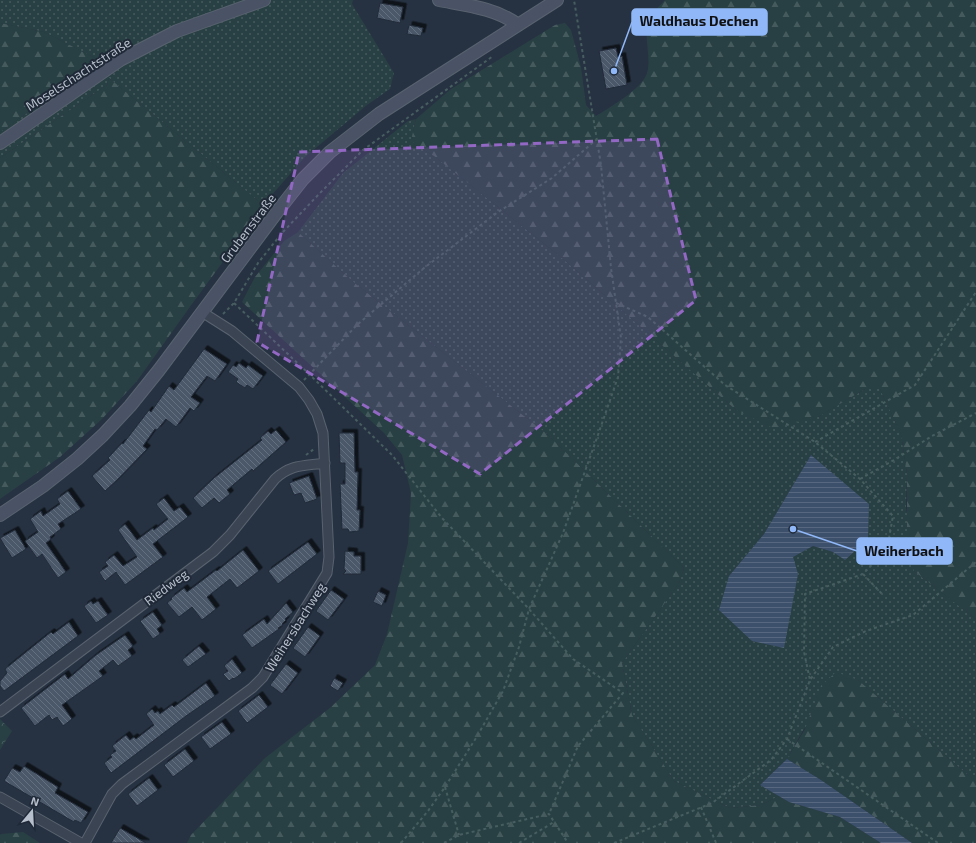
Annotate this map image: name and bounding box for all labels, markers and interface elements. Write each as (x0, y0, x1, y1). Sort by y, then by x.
callout: Waldhaus Dechen (632, 9, 767, 35)
text: Waldhaus Dechen (640, 12, 758, 29)
street label: Moselschachtstraße (22, 34, 134, 114)
street label: Grubenstraße (217, 190, 279, 266)
callout: Weiherbach (857, 538, 952, 564)
text: Weiherbach (864, 542, 944, 559)
street label: Riedweg (141, 565, 191, 609)
street label: Weihersbachweg (261, 580, 329, 674)
north arrow (12, 791, 52, 831)
text: N (29, 794, 41, 808)

